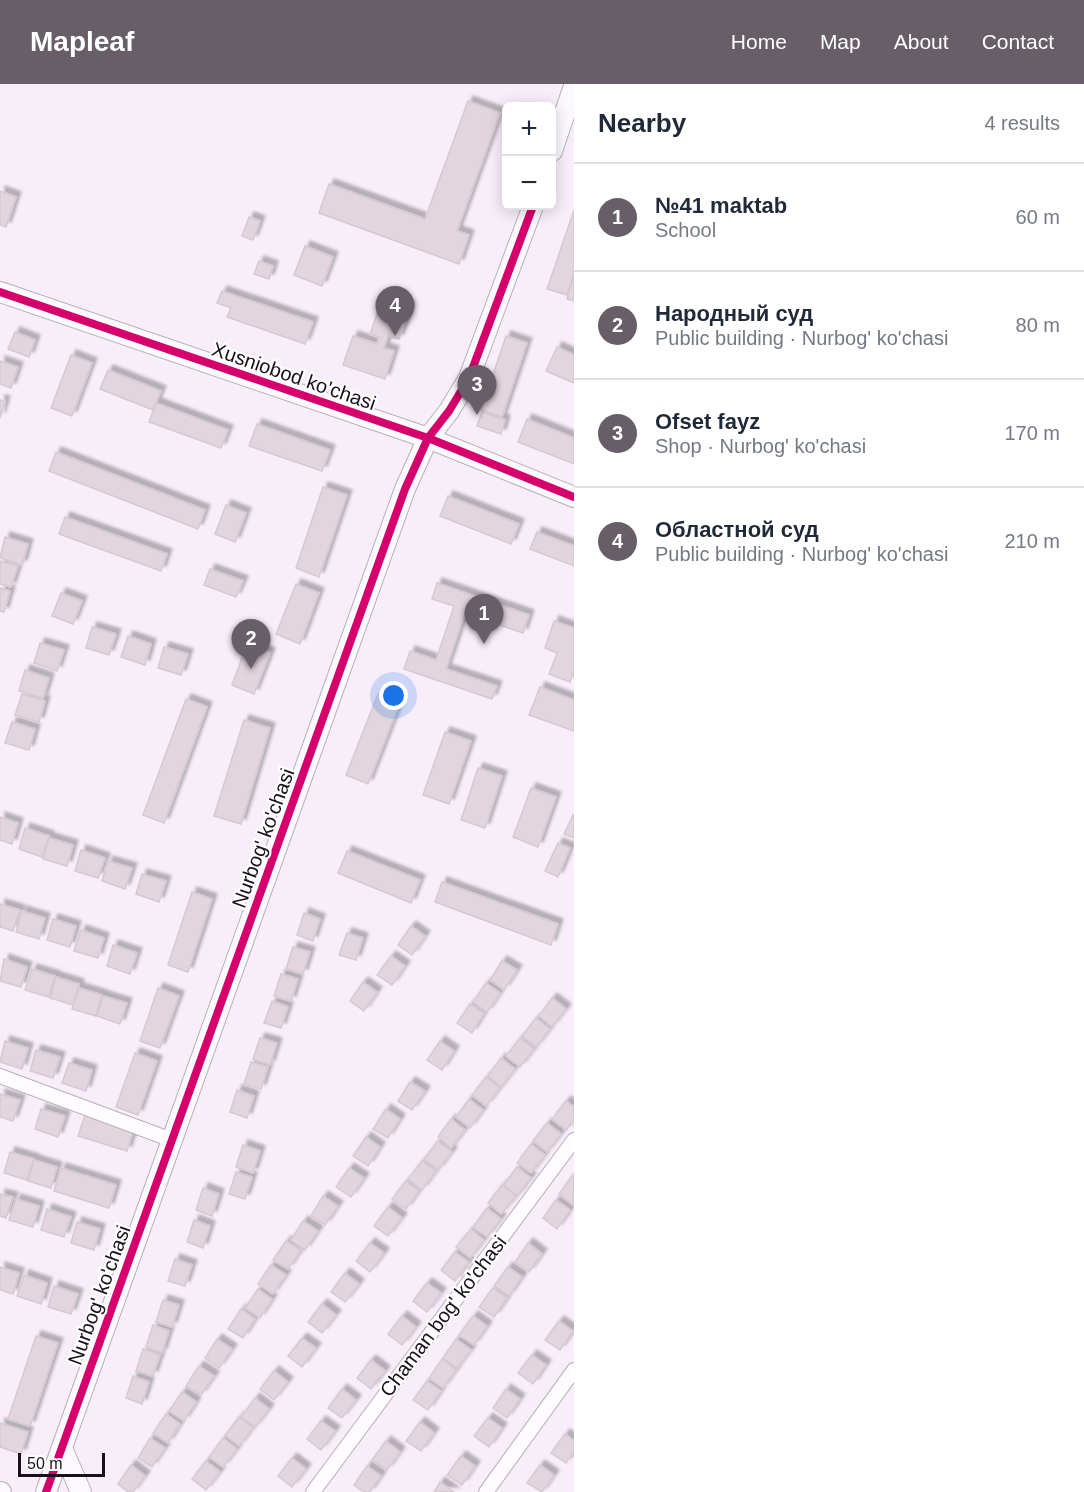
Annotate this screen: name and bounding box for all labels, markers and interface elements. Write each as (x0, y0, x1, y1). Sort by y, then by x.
text: Mapleaf (30, 26, 134, 57)
text: Home (731, 30, 787, 53)
text: Map (820, 30, 861, 53)
text: About (894, 30, 949, 53)
text: Contact (982, 30, 1054, 53)
map controls (502, 102, 556, 210)
button: + (502, 102, 556, 156)
text: Nearby (598, 108, 686, 138)
text: 4 results (984, 112, 1060, 134)
button: − (502, 156, 556, 210)
text: №41 maktab (655, 193, 787, 218)
text: 1 (612, 206, 623, 228)
text: 60 m (1016, 206, 1060, 228)
text: School (655, 219, 716, 241)
pin: 4 (376, 286, 414, 336)
text: Народный суд (655, 301, 813, 326)
text: 2 (612, 314, 623, 336)
text: 80 m (1016, 314, 1060, 336)
text: Public building · Nurbog' ko'chasi (655, 327, 948, 349)
street label: Xusniobod ko'chasi (209, 338, 379, 414)
pin: 3 (458, 366, 496, 415)
text: Ofset fayz (655, 409, 760, 434)
text: 3 (612, 422, 623, 444)
text: 170 m (1004, 422, 1060, 444)
text: Shop · Nurbog' ko'chasi (655, 435, 866, 457)
text: Областной суд (655, 517, 819, 542)
text: 4 (612, 530, 623, 552)
text: 210 m (1004, 530, 1060, 552)
text: Public building · Nurbog' ko'chasi (655, 543, 948, 565)
pin: 1 (464, 594, 504, 644)
pin: 2 (232, 620, 270, 669)
your location (379, 681, 408, 710)
street label: Nurbog' ko'chasi (228, 765, 298, 911)
street label: Nurbog' ko'chasi (64, 1222, 134, 1368)
street label: Chaman bog' ko'chasi (375, 1231, 511, 1401)
scale bar (18, 1450, 105, 1478)
text: 50 m (27, 1455, 63, 1472)

